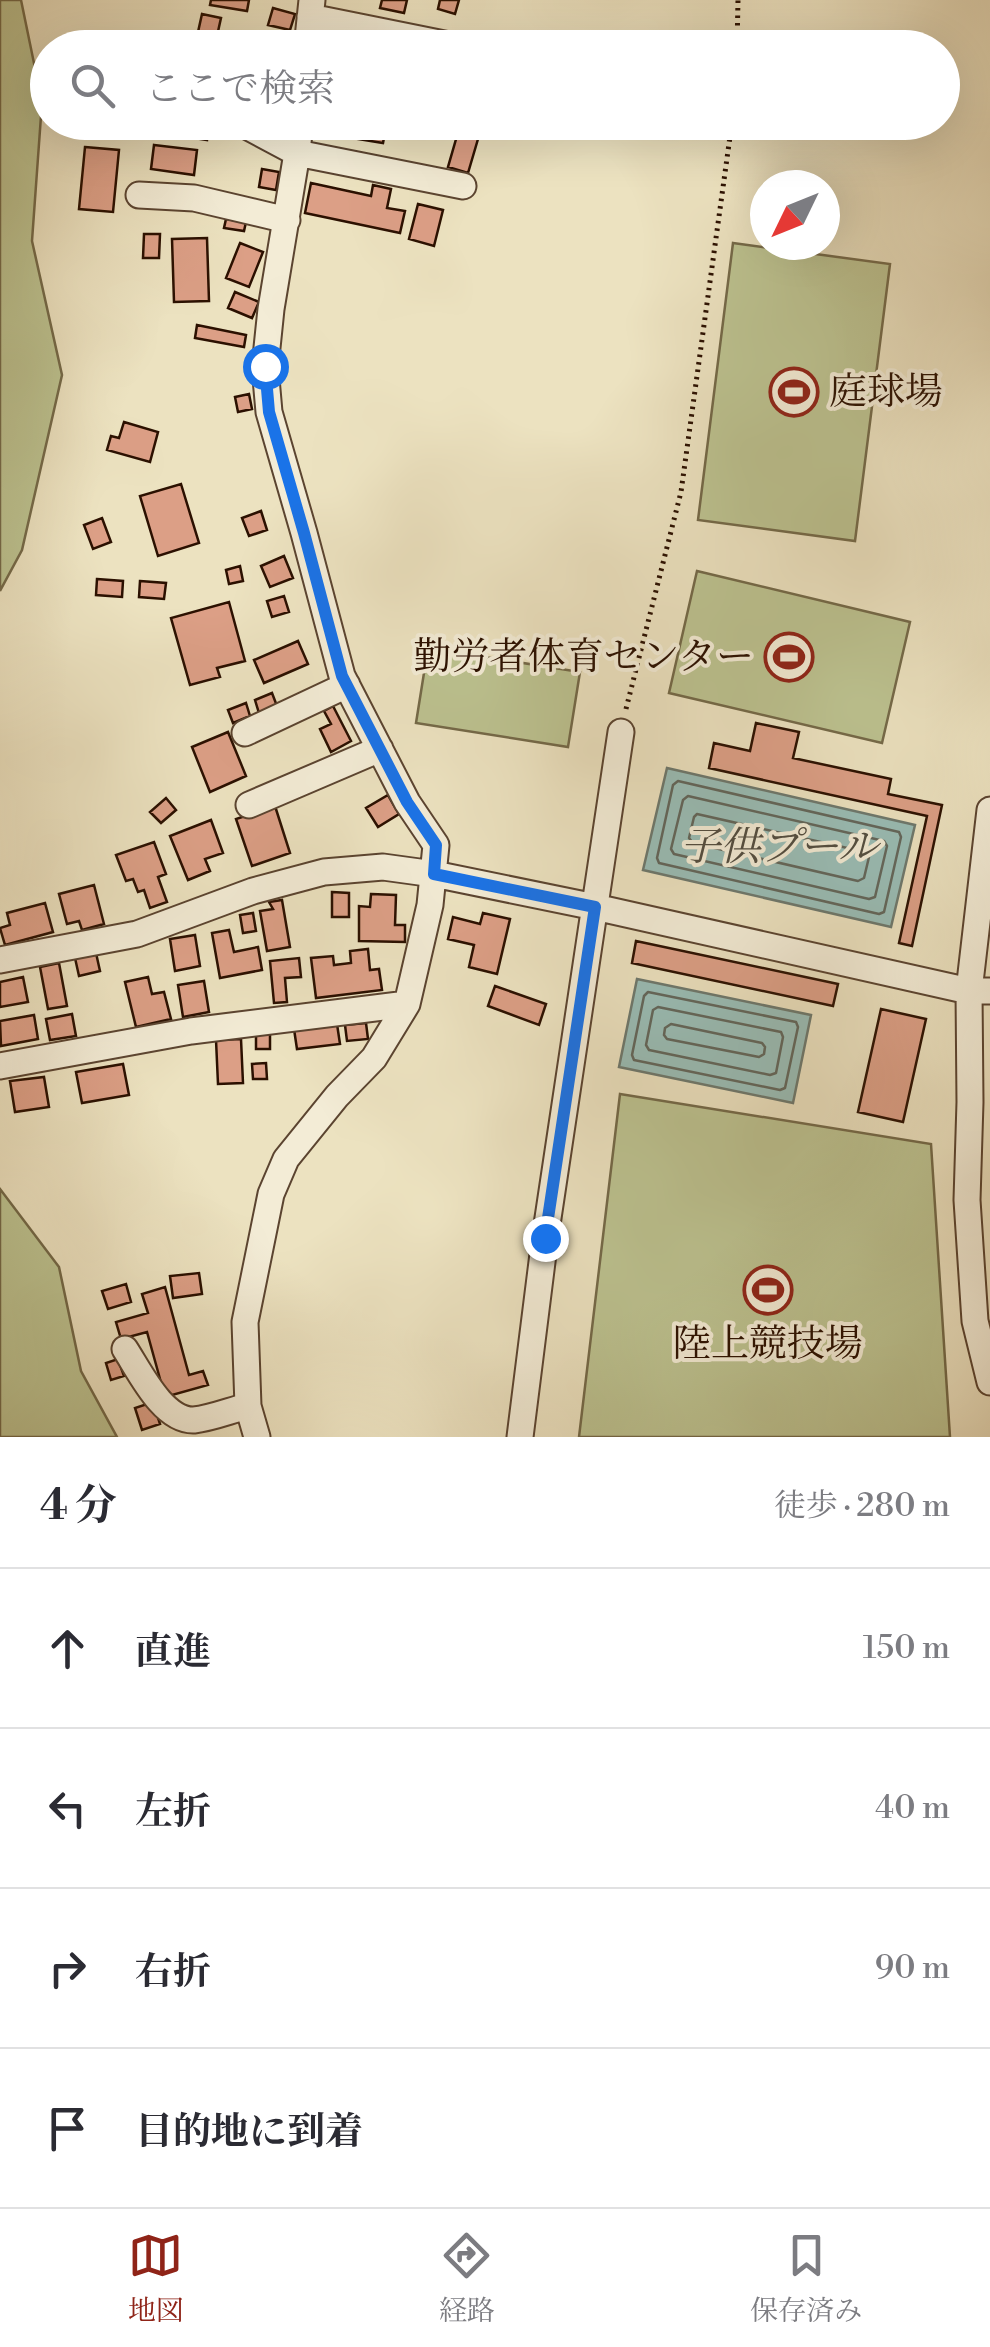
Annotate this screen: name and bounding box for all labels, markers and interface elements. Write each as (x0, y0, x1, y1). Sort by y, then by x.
search box (30, 30, 960, 140)
icon: search (65, 58, 120, 113)
text: ここで検索 (145, 66, 335, 113)
north arrow (750, 170, 840, 260)
route start (243, 344, 289, 390)
sports icon: 庭球場 (768, 366, 820, 418)
place label: 庭球場 (829, 369, 943, 416)
sports icon: 勤労者体育センター (763, 631, 815, 683)
place label: 勤労者体育センター (414, 634, 754, 681)
water label: 子供プール (680, 823, 882, 873)
route end (523, 1216, 569, 1262)
sports icon: 陸上競技場 (742, 1264, 794, 1316)
place label: 陸上競技場 (673, 1321, 863, 1368)
text: 4 分 (40, 1480, 117, 1533)
text: 徒歩 · 280 m (774, 1486, 950, 1526)
icon: ahead (40, 1621, 95, 1676)
text: 150 m (863, 1628, 950, 1668)
text: 直進 (135, 1629, 211, 1676)
icon: left (40, 1781, 95, 1836)
text: 40 m (875, 1788, 950, 1828)
text: 左折 (135, 1789, 211, 1836)
icon: right (40, 1941, 95, 1996)
text: 90 m (875, 1948, 950, 1988)
text: 右折 (135, 1949, 211, 1996)
icon: arrive (40, 2101, 95, 2156)
text: 目的地に到着 (135, 2109, 363, 2156)
tab: 地図 (128, 2228, 184, 2329)
tab: 経路 (439, 2228, 495, 2329)
tab: 保存済み (750, 2228, 862, 2329)

